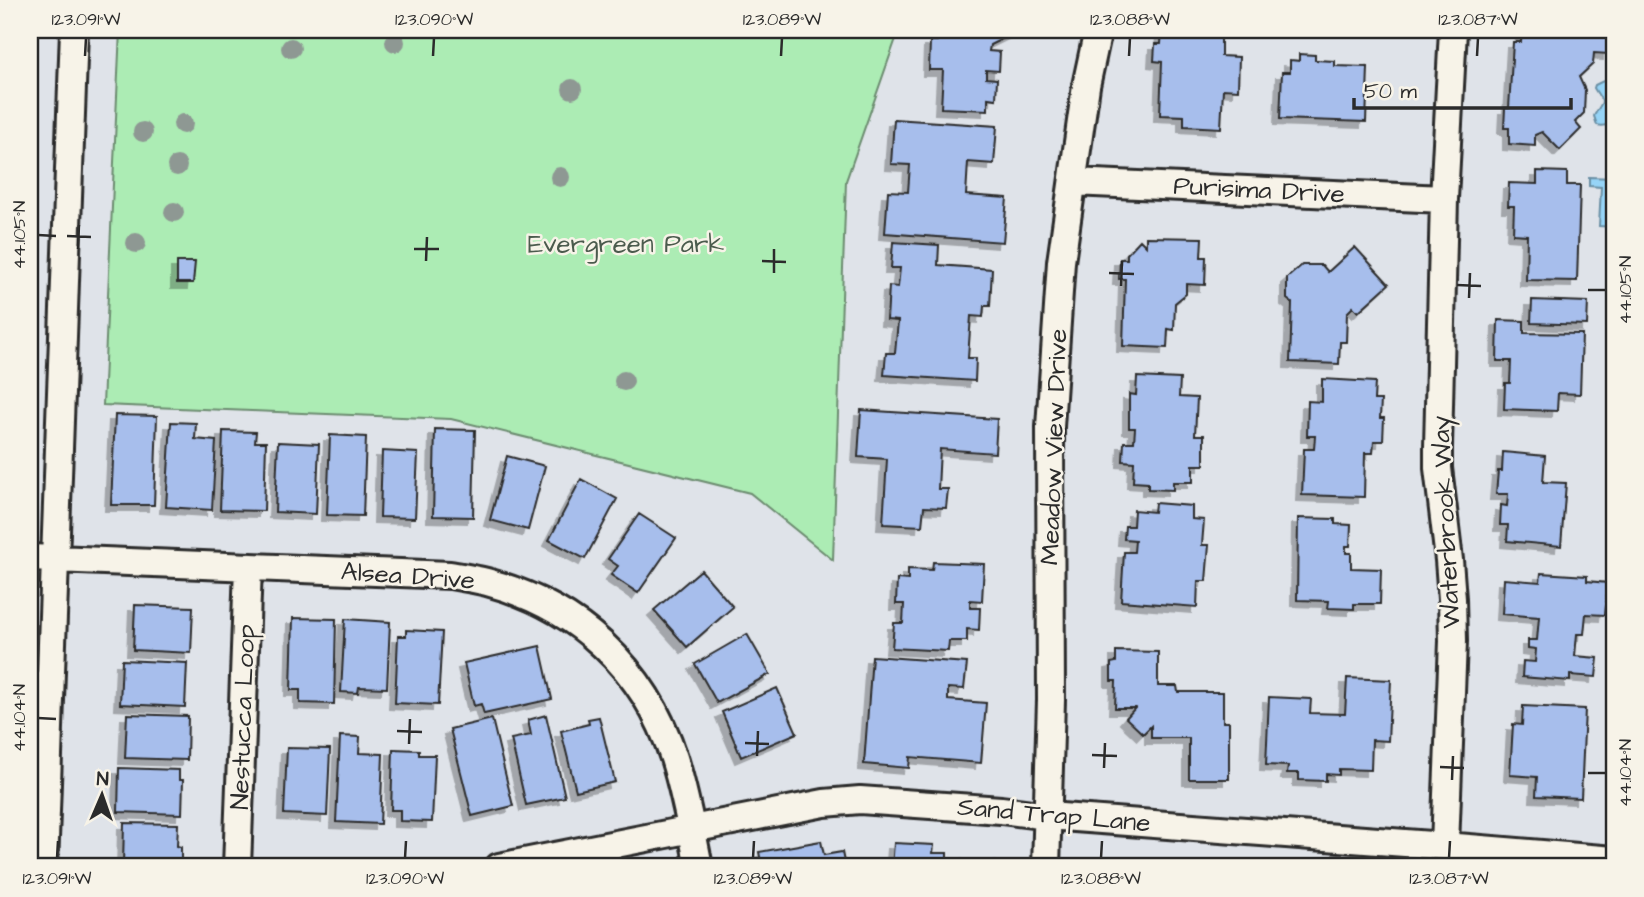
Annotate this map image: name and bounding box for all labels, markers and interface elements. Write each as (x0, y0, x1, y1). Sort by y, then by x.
text: 123.091°W (51, 7, 121, 32)
text: 123.090°W (395, 7, 473, 32)
text: 123.089°W (743, 7, 821, 32)
text: 123.088°W (1090, 7, 1170, 32)
text: 123.087°W (1438, 7, 1518, 32)
scale bar (1354, 66, 1570, 110)
text: 50 m (1364, 77, 1418, 106)
street label: Purisima Drive (1172, 168, 1346, 212)
text: 44.105°N (7, 201, 32, 269)
park label: Evergreen Park (528, 226, 724, 264)
text: 44.105°N (1613, 256, 1638, 324)
street label: Meadow View Drive (1032, 328, 1076, 566)
street label: Waterbrook Way (1422, 415, 1472, 629)
street label: Alsea Drive (340, 553, 476, 599)
street label: Nestucca Loop (222, 624, 264, 810)
text: 44.104°N (7, 684, 32, 752)
text: 44.104°N (1613, 739, 1638, 807)
north arrow (66, 760, 136, 830)
text: N (96, 766, 109, 793)
street label: Sand Trap Lane (956, 789, 1152, 841)
text: 123.091°W (22, 866, 92, 891)
text: 123.090°W (366, 866, 444, 891)
text: 123.089°W (714, 866, 792, 891)
text: 123.088°W (1061, 866, 1141, 891)
text: 123.087°W (1409, 866, 1489, 891)

